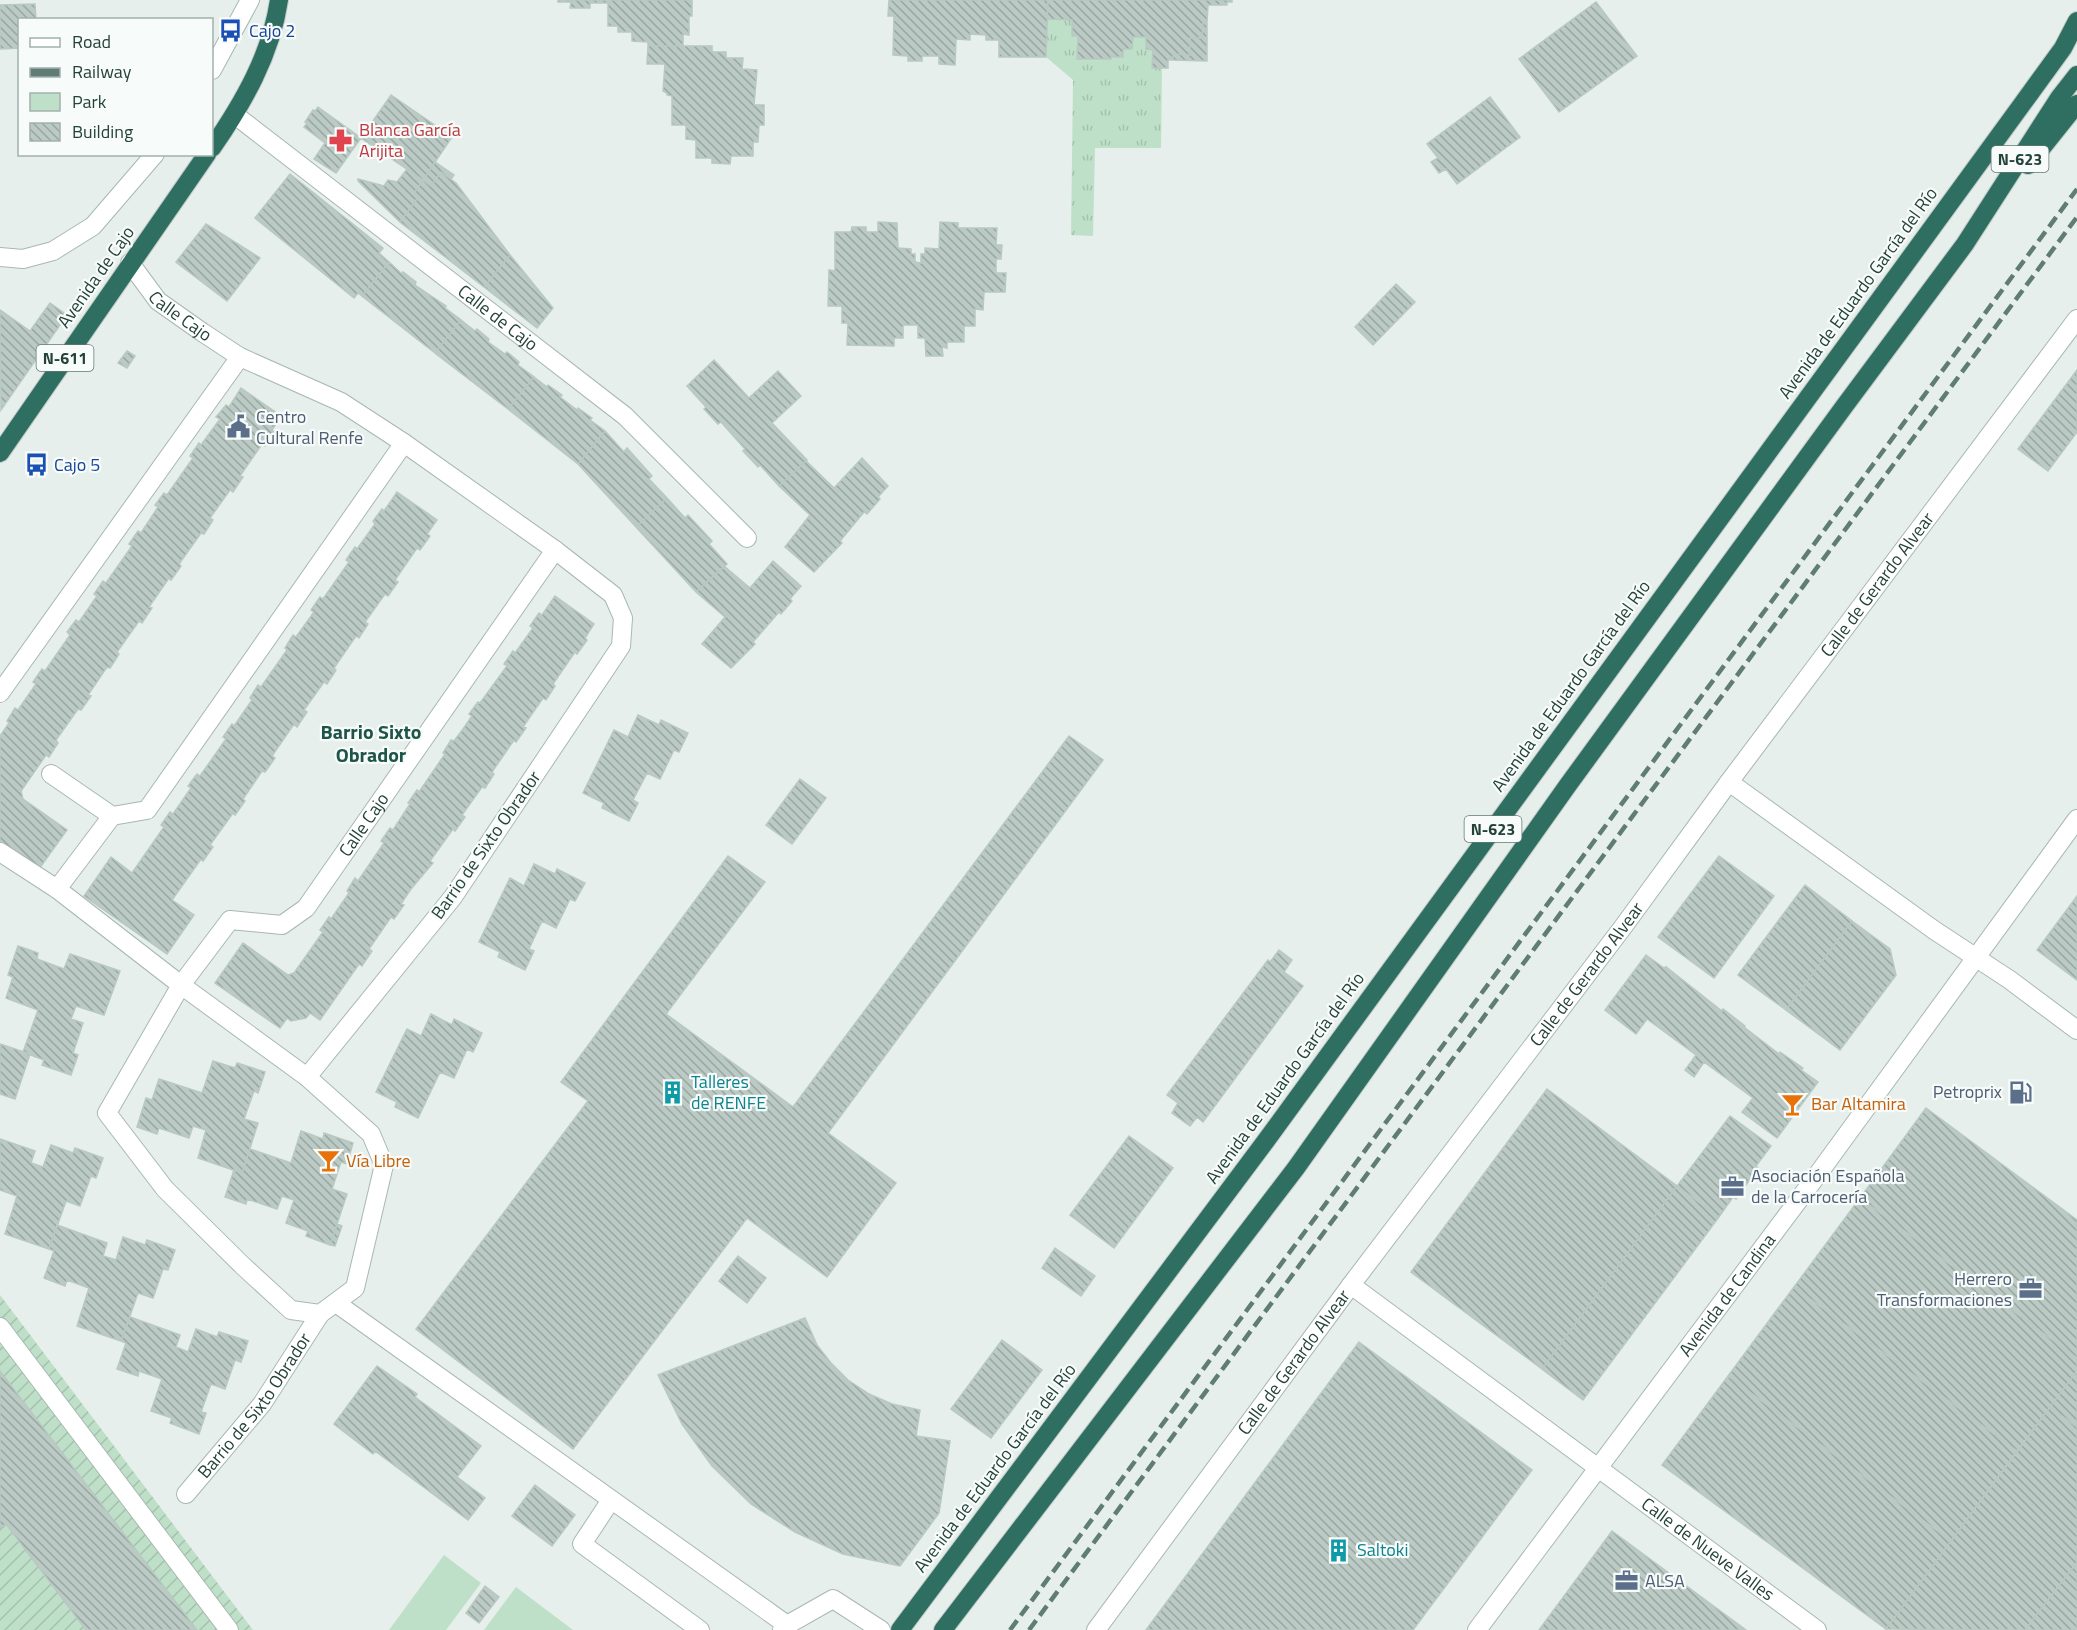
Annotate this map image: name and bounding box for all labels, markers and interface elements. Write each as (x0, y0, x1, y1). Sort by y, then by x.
place label: Cajo 2 (249, 17, 295, 44)
legend (18, 18, 213, 156)
bus stop icon: Cajo 2 (218, 18, 244, 44)
text: Road (72, 28, 111, 55)
text: Railway (72, 58, 132, 85)
text: Park (72, 88, 107, 115)
place label: Blanca García Arijita (359, 116, 461, 164)
text: Building (72, 118, 133, 145)
pharmacy icon: Blanca García Arijita (328, 127, 354, 153)
road number: N-623 (1992, 146, 2048, 172)
street label: Avenida de Eduardo García del Río (1772, 181, 1944, 404)
street label: Avenida de Cajo (50, 220, 141, 333)
street label: Calle de Cajo (452, 278, 544, 357)
street label: Calle Cajo (142, 285, 217, 348)
road number: N-611 (36, 345, 94, 371)
place label: Centro Cultural Renfe (256, 403, 363, 451)
public building icon: Centro Cultural Renfe (225, 414, 251, 440)
place label: Cajo 5 (54, 451, 100, 478)
bus stop icon: Cajo 5 (23, 452, 49, 478)
street label: Calle de Gerardo Alvear (1813, 506, 1940, 663)
street label: Avenida de Eduardo García del Río (1485, 574, 1657, 797)
district label: Barrio Sixto Obrador (321, 716, 421, 770)
street label: Barrio de Sixto Obrador (424, 765, 547, 925)
street label: Calle Cajo (332, 787, 395, 862)
road number: N-623 (1464, 816, 1522, 842)
street label: Calle de Gerardo Alvear (1523, 896, 1650, 1052)
street label: Avenida de Eduardo García del Río (1199, 966, 1371, 1189)
place label: Talleres de RENFE (691, 1068, 766, 1116)
place label: Petroprix (1933, 1078, 2002, 1105)
building icon: Talleres de RENFE (660, 1079, 686, 1105)
fuel station icon: Petroprix (2007, 1079, 2033, 1105)
place label: Bar Altamira (1811, 1090, 1906, 1117)
bar icon: Bar Altamira (1780, 1091, 1806, 1117)
place label: Vía Libre (346, 1147, 411, 1174)
bar icon: Vía Libre (315, 1148, 341, 1174)
place label: Asociación Española de la Carrocería (1751, 1162, 1905, 1210)
office icon: Asociación Española de la Carrocería (1720, 1173, 1746, 1199)
street label: Avenida de Candina (1672, 1228, 1782, 1362)
place label: Herrero Transformaciones (1877, 1265, 2012, 1313)
office icon: Herrero Transformaciones (2017, 1276, 2043, 1302)
street label: Calle de Gerardo Alvear (1231, 1283, 1356, 1440)
street label: Barrio de Sixto Obrador (191, 1327, 318, 1484)
street label: Avenida de Eduardo García del Río (907, 1357, 1082, 1578)
street label: Calle de Nueve Valles (1636, 1490, 1780, 1607)
place label: Saltoki (1357, 1536, 1408, 1563)
building icon: Saltoki (1326, 1537, 1352, 1563)
place label: ALSA (1645, 1567, 1685, 1594)
office icon: ALSA (1614, 1568, 1640, 1594)

